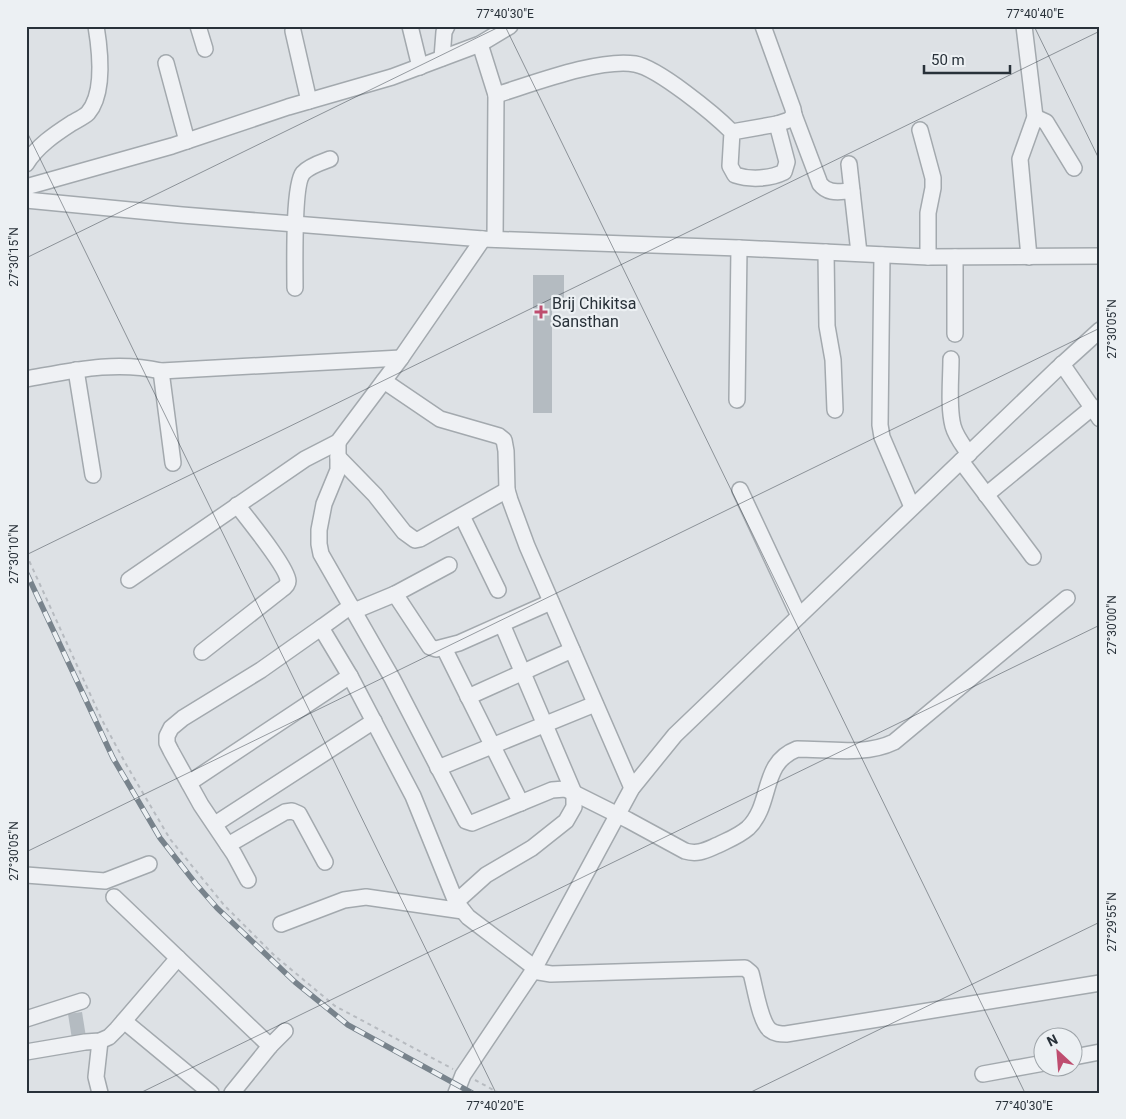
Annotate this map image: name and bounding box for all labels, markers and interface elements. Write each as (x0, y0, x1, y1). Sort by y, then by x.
text: 77°40'30"E (476, 7, 534, 21)
text: 77°40'40"E (1006, 7, 1064, 21)
scale bar (924, 42, 1010, 74)
text: 50 m (931, 51, 965, 69)
text: 27°30'15"N (7, 227, 21, 287)
place label: Brij Chikitsa Sansthan (552, 294, 636, 331)
text: 27°30'05"N (1105, 299, 1119, 359)
marker: Brij Chikitsa Sansthan (534, 305, 548, 319)
text: 27°30'10"N (7, 524, 21, 584)
text: 27°30'00"N (1105, 595, 1119, 655)
text: 27°30'05"N (7, 821, 21, 881)
text: 27°29'55"N (1105, 892, 1119, 952)
north arrow (1034, 1026, 1084, 1076)
text: N (1044, 1031, 1060, 1050)
text: 77°40'20"E (466, 1099, 524, 1113)
text: 77°40'30"E (995, 1099, 1053, 1113)

